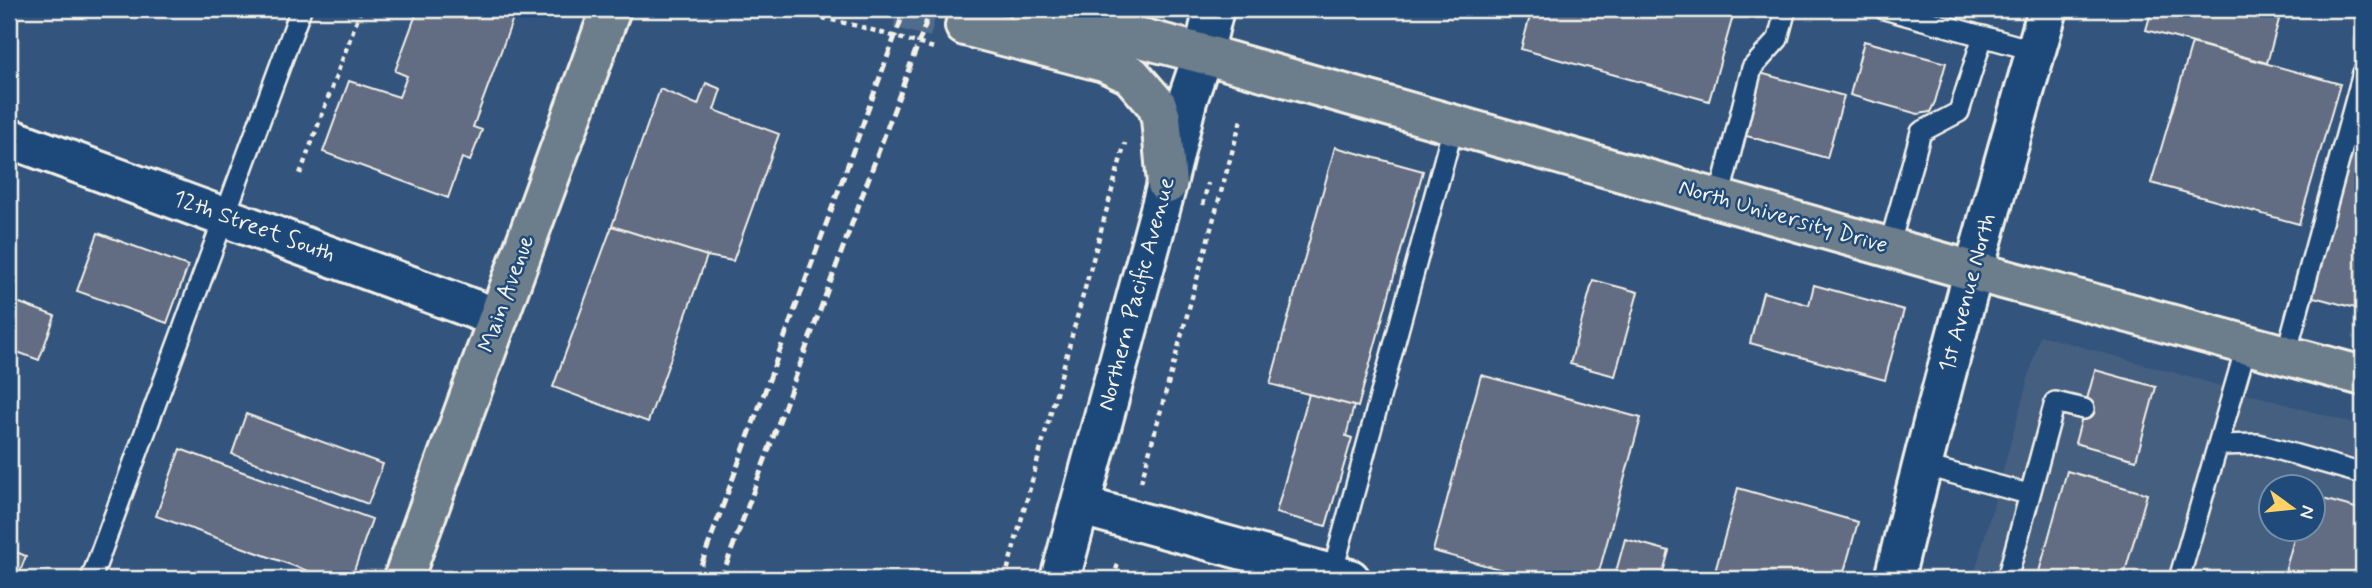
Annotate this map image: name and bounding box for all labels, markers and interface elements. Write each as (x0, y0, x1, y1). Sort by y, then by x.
street label: North University Drive (1675, 173, 1891, 261)
street label: Northern Pacific Avenue (1091, 174, 1183, 414)
street label: 12th Street South (169, 184, 339, 270)
street label: 1st Avenue North (1932, 210, 2004, 376)
street label: Main Avenue (472, 231, 542, 357)
north arrow (2256, 472, 2326, 542)
text: N (2293, 503, 2321, 521)

